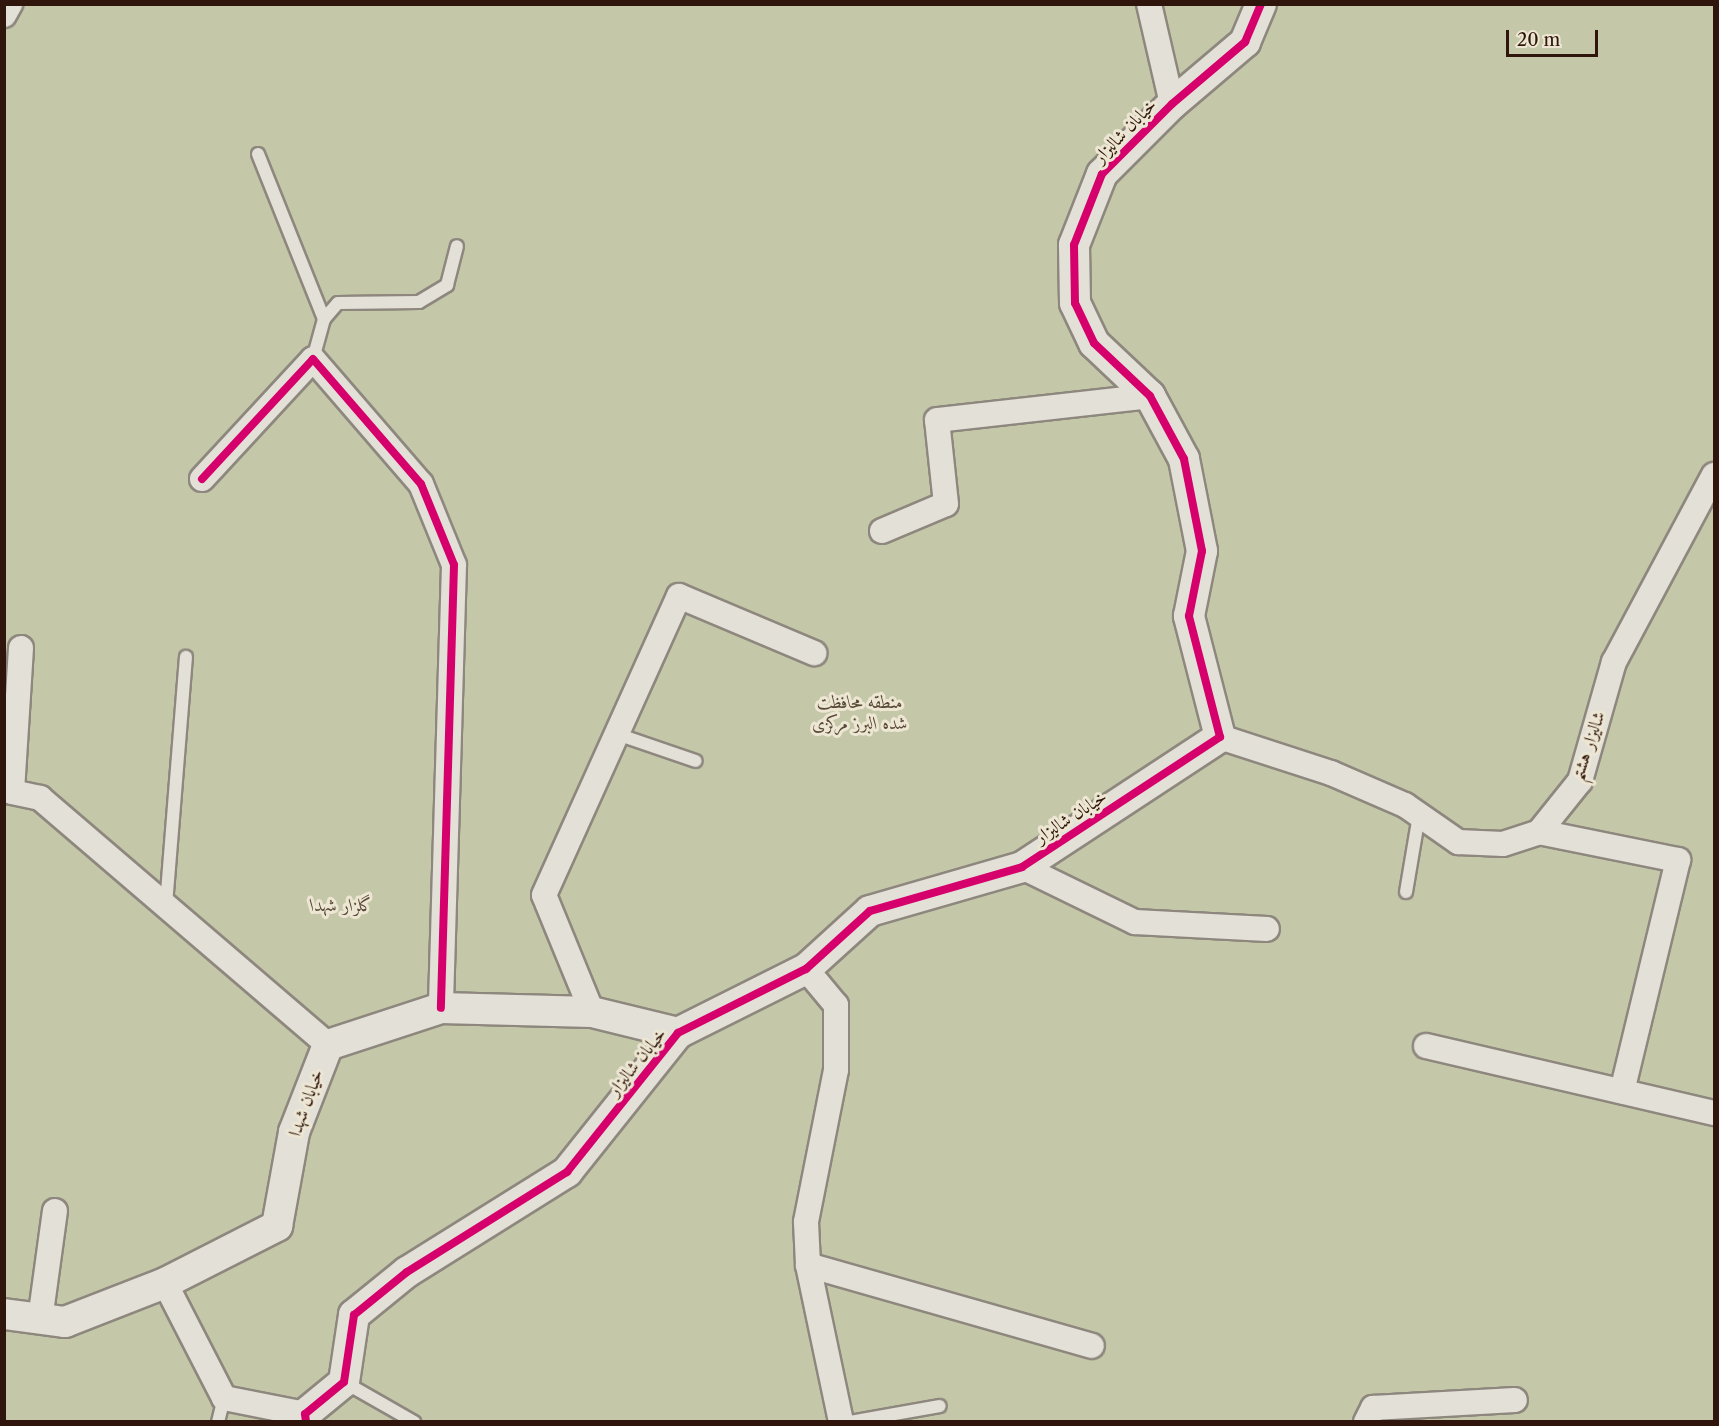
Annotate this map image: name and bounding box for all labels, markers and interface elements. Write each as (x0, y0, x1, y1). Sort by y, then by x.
scale bar (1509, 18, 1600, 56)
text: 20 m (1517, 29, 1560, 51)
street label: خیابان شالیزار (1089, 94, 1161, 168)
park label: منطقه محافظت شده البرز مرکزی (812, 692, 908, 734)
street label: شالیزار هشتم (1566, 709, 1610, 783)
street label: خیابان شالیزار (1031, 786, 1111, 848)
park label: گلزار شهدا (310, 894, 374, 916)
street label: خیابان شالیزار (603, 1024, 671, 1100)
street label: خیابان شهدا (284, 1067, 328, 1139)

